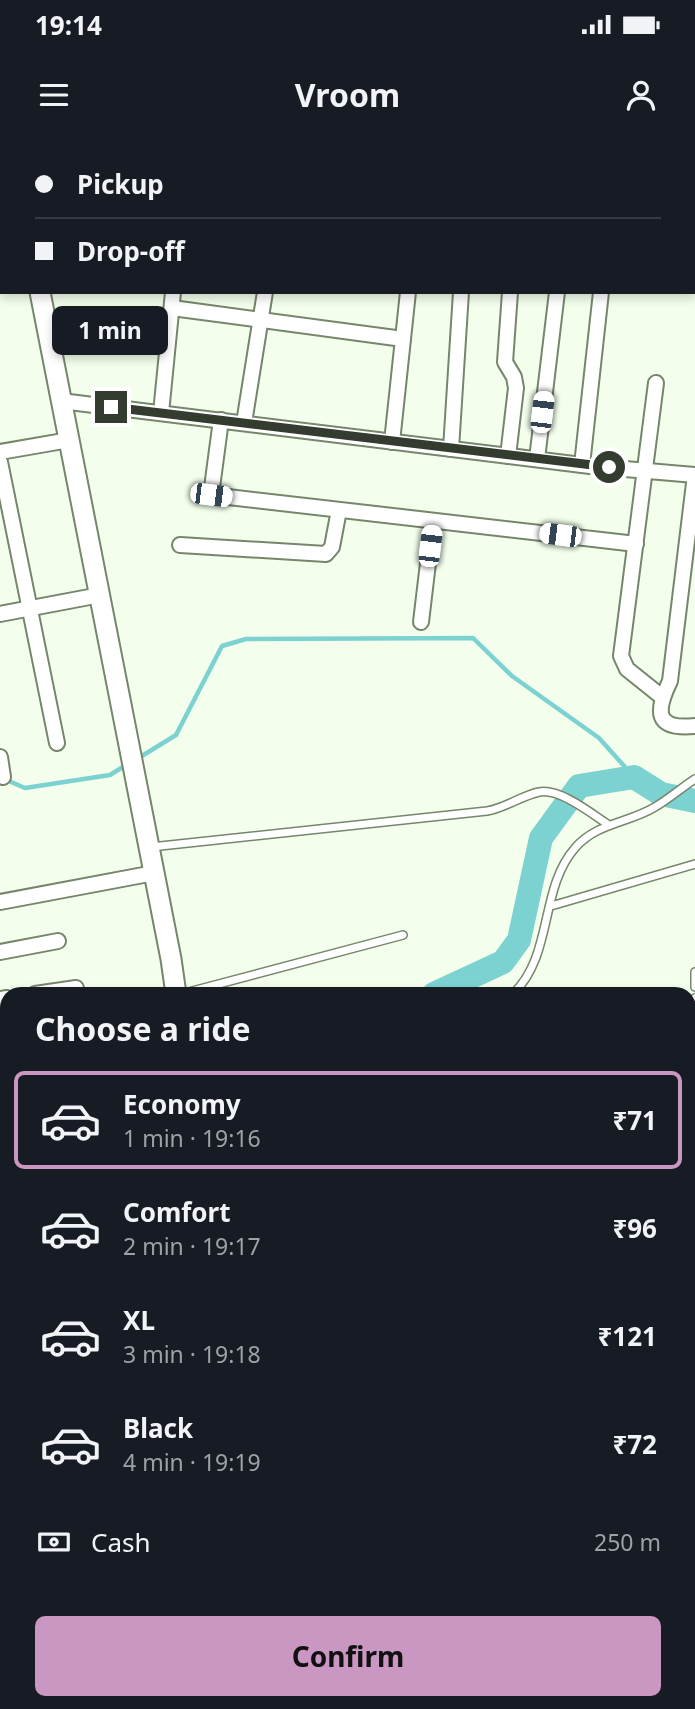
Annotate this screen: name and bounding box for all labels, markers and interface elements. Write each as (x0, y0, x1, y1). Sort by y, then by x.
text: 19:14 (35, 7, 102, 43)
text: Vroom (295, 73, 400, 116)
icon: menu (35, 76, 73, 114)
icon: person (622, 76, 660, 114)
text: Pickup (77, 166, 164, 202)
text: Drop-off (77, 233, 184, 269)
callout: 1 min (53, 306, 169, 355)
text: 1 min (78, 314, 142, 346)
car (530, 390, 555, 434)
route end (95, 391, 127, 423)
route start (593, 451, 625, 483)
car (189, 482, 234, 508)
car (538, 522, 583, 548)
car (418, 524, 443, 568)
text: Choose a ride (35, 1007, 251, 1050)
text: Economy (123, 1086, 241, 1122)
icon: car (39, 1089, 102, 1152)
text: ₹71 (612, 1102, 657, 1138)
text: 1 min · 19:16 (123, 1122, 261, 1154)
text: Comfort (123, 1194, 231, 1230)
icon: car (39, 1197, 102, 1260)
text: ₹96 (612, 1210, 657, 1246)
text: 2 min · 19:17 (123, 1230, 261, 1262)
text: XL (123, 1302, 155, 1338)
icon: car (39, 1305, 102, 1368)
text: ₹121 (598, 1318, 657, 1354)
text: 3 min · 19:18 (123, 1338, 261, 1370)
text: Black (123, 1410, 193, 1446)
icon: car (39, 1413, 102, 1476)
text: ₹72 (612, 1426, 657, 1462)
text: 4 min · 19:19 (123, 1446, 261, 1478)
icon: cash (35, 1523, 73, 1561)
text: Cash (91, 1524, 151, 1560)
text: 250 m (594, 1526, 661, 1558)
button: Confirm (35, 1616, 661, 1696)

